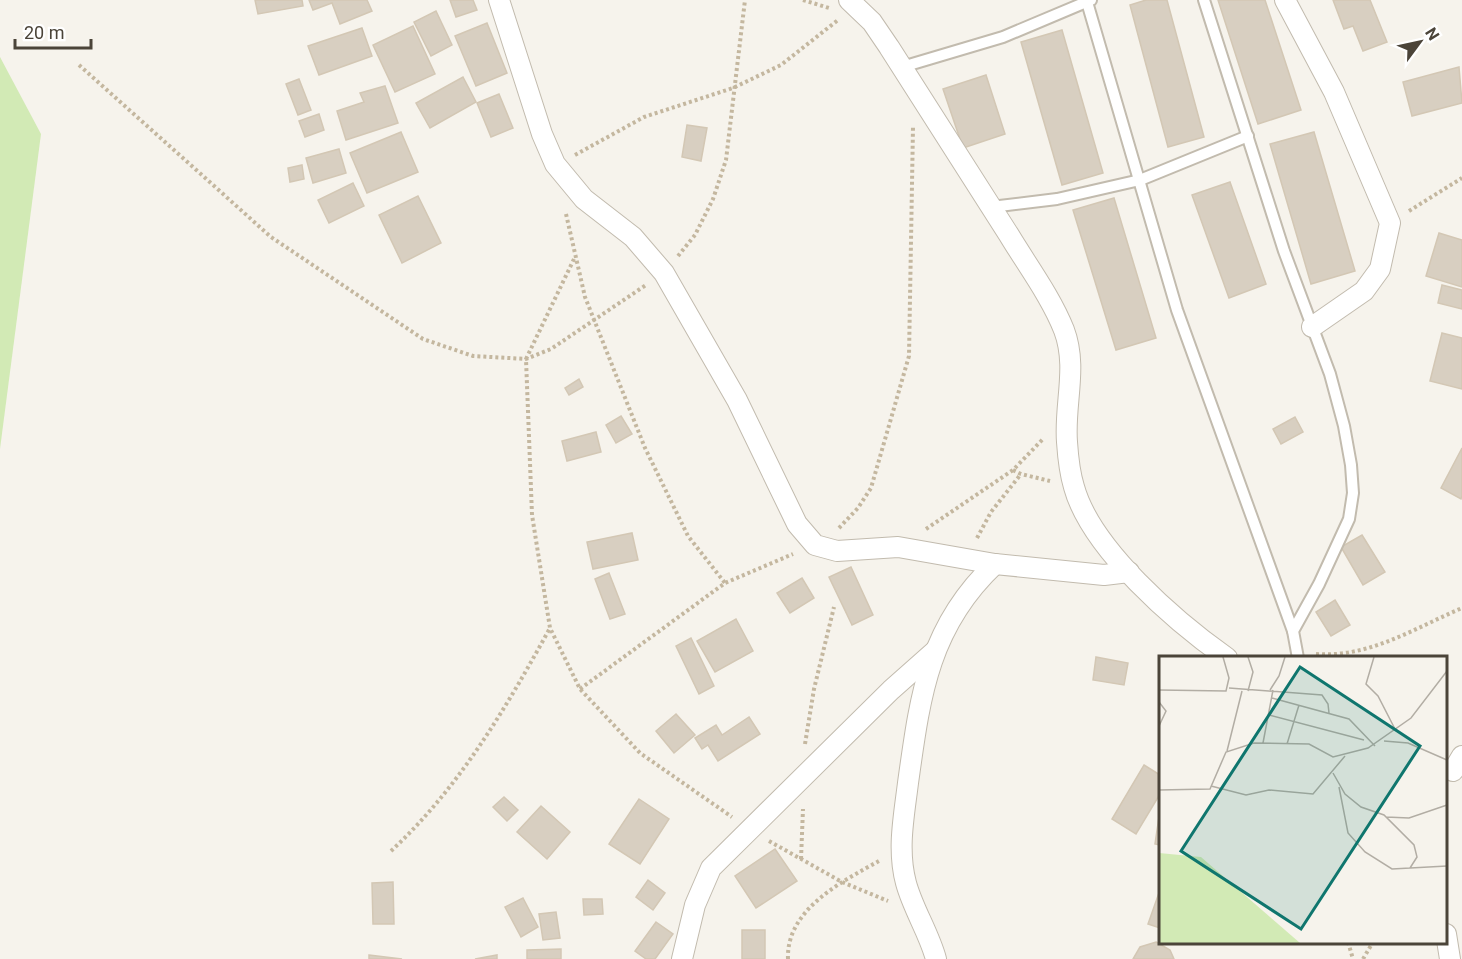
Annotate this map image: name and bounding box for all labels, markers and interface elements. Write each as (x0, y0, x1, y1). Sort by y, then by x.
scale bar (15, 12, 92, 50)
north arrow (1390, 12, 1450, 72)
text: 20 m (24, 22, 64, 43)
text: N (1421, 24, 1443, 44)
inset map (1159, 656, 1447, 944)

